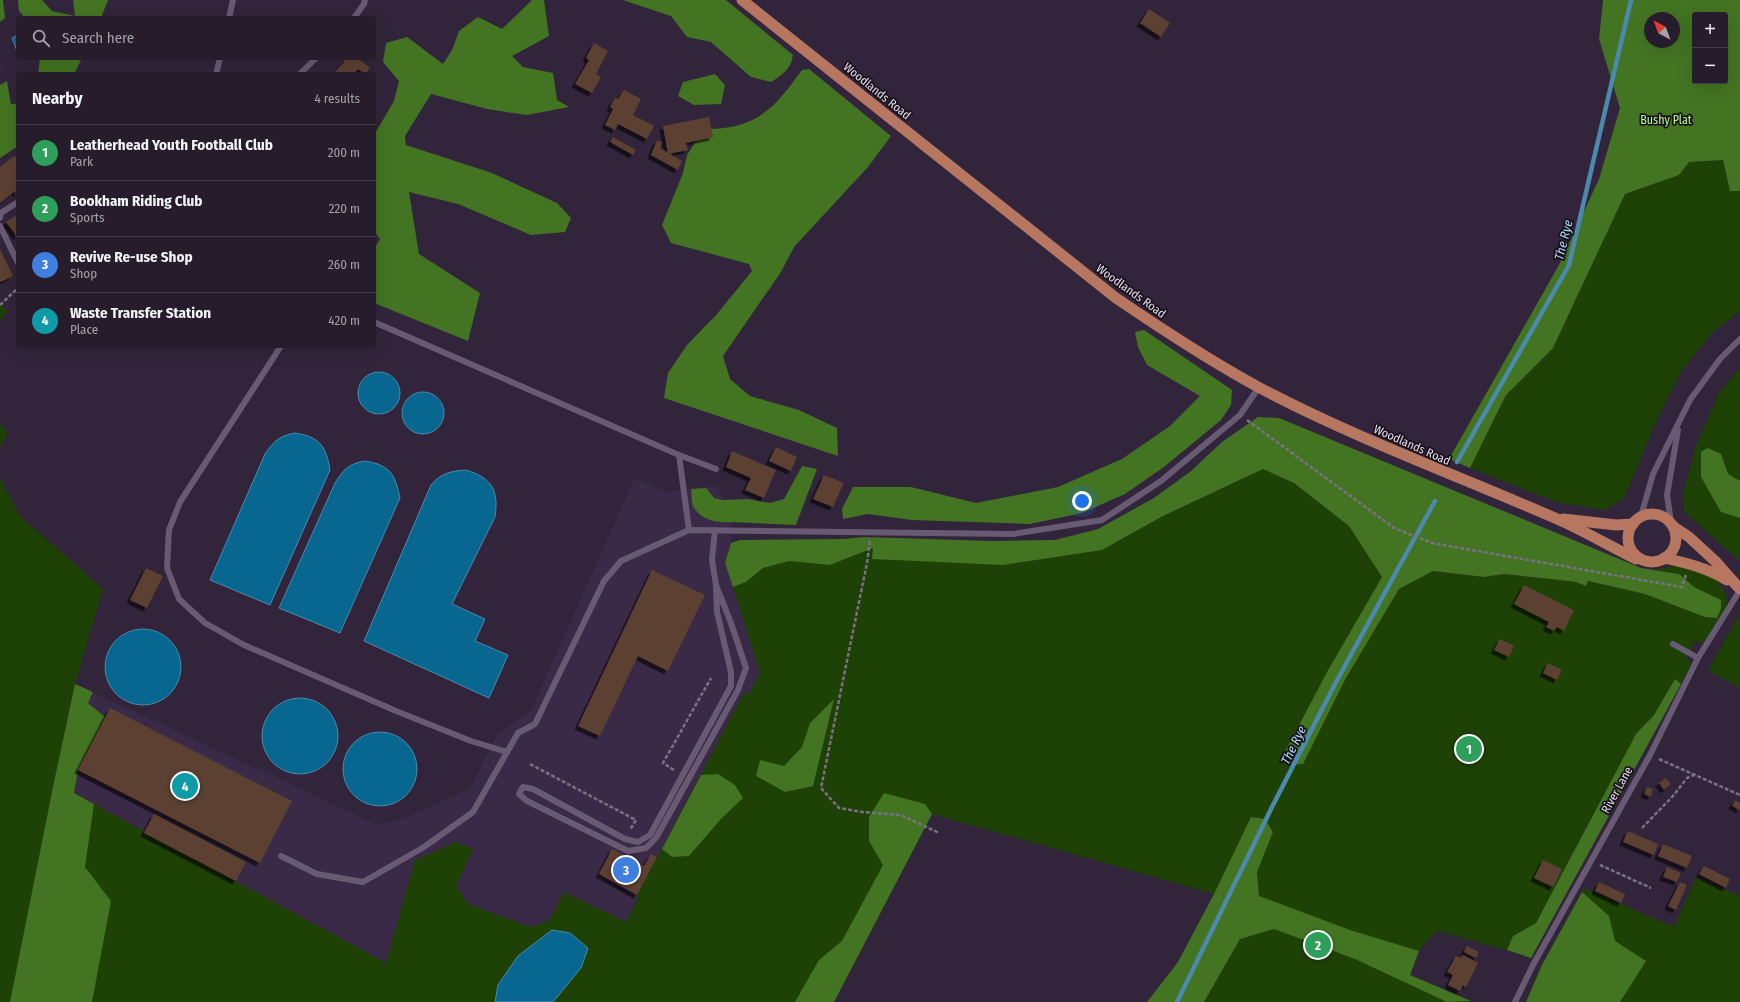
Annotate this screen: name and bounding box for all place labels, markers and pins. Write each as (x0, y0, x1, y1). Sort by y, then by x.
pin: 1 (1456, 734, 1482, 764)
pin: 4 (172, 771, 198, 801)
pin: 3 (613, 855, 639, 885)
pin: 2 (1305, 930, 1331, 960)

